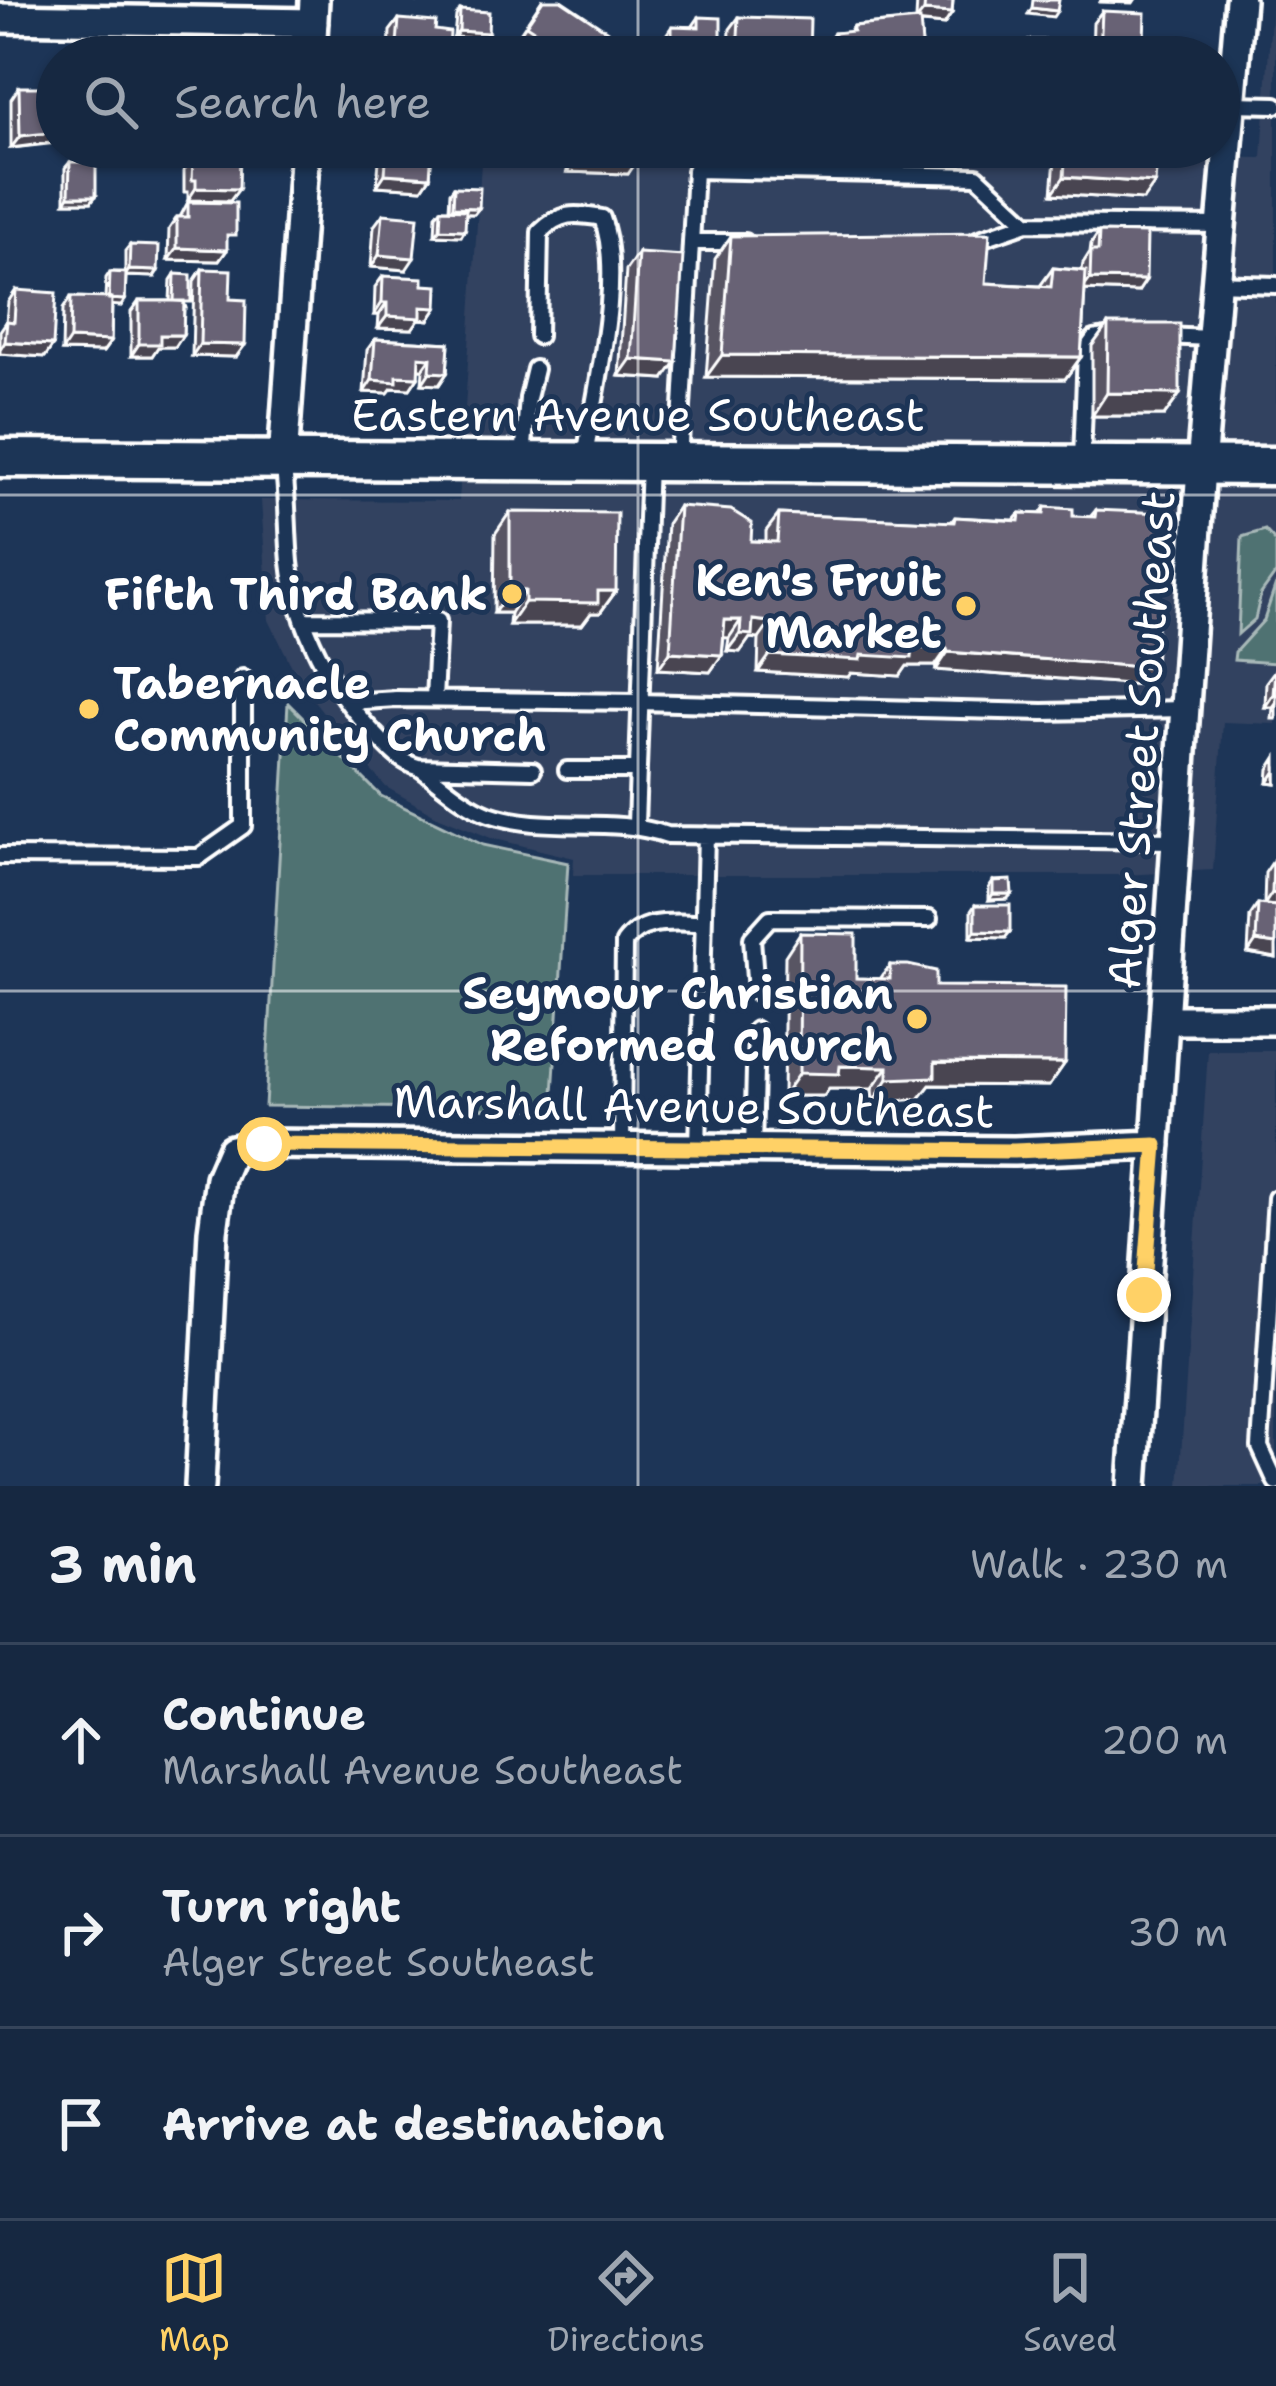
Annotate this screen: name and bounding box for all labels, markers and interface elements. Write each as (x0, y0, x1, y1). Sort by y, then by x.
search box (36, 36, 1240, 168)
icon: search (78, 69, 144, 135)
text: Search here (174, 72, 431, 132)
street label: Eastern Avenue Southeast (351, 385, 925, 445)
street label: Alger Street Southeast (1094, 489, 1188, 991)
place label: Ken's Fruit Market (695, 550, 942, 662)
place label: Fifth Third Bank (104, 564, 488, 624)
marker: Fifth Third Bank (499, 581, 525, 607)
marker: Ken's Fruit Market (953, 593, 979, 619)
place label: Tabernacle Community Church (113, 653, 546, 765)
marker: Tabernacle Community Church (76, 696, 102, 722)
place label: Seymour Christian Reformed Church (462, 963, 893, 1075)
marker: Seymour Christian Reformed Church (904, 1006, 930, 1032)
street label: Marshall Avenue Southeast (393, 1071, 995, 1141)
route start (237, 1117, 291, 1171)
route end (1117, 1268, 1171, 1322)
text: 3 min (48, 1530, 197, 1598)
text: Walk · 230 m (970, 1538, 1228, 1590)
text: Continue (162, 1684, 366, 1744)
icon: ahead (48, 1707, 114, 1773)
text: 200 m (1101, 1714, 1228, 1766)
text: Marshall Avenue Southeast (162, 1744, 683, 1796)
text: Turn right (162, 1876, 401, 1936)
icon: right (48, 1899, 114, 1965)
text: 30 m (1127, 1906, 1228, 1958)
text: Alger Street Southeast (162, 1936, 595, 1988)
icon: arrive (48, 2091, 114, 2157)
text: Arrive at destination (162, 2094, 665, 2154)
tab: Map (159, 2245, 230, 2362)
tab: Directions (548, 2245, 705, 2362)
tab: Saved (1023, 2245, 1117, 2362)

